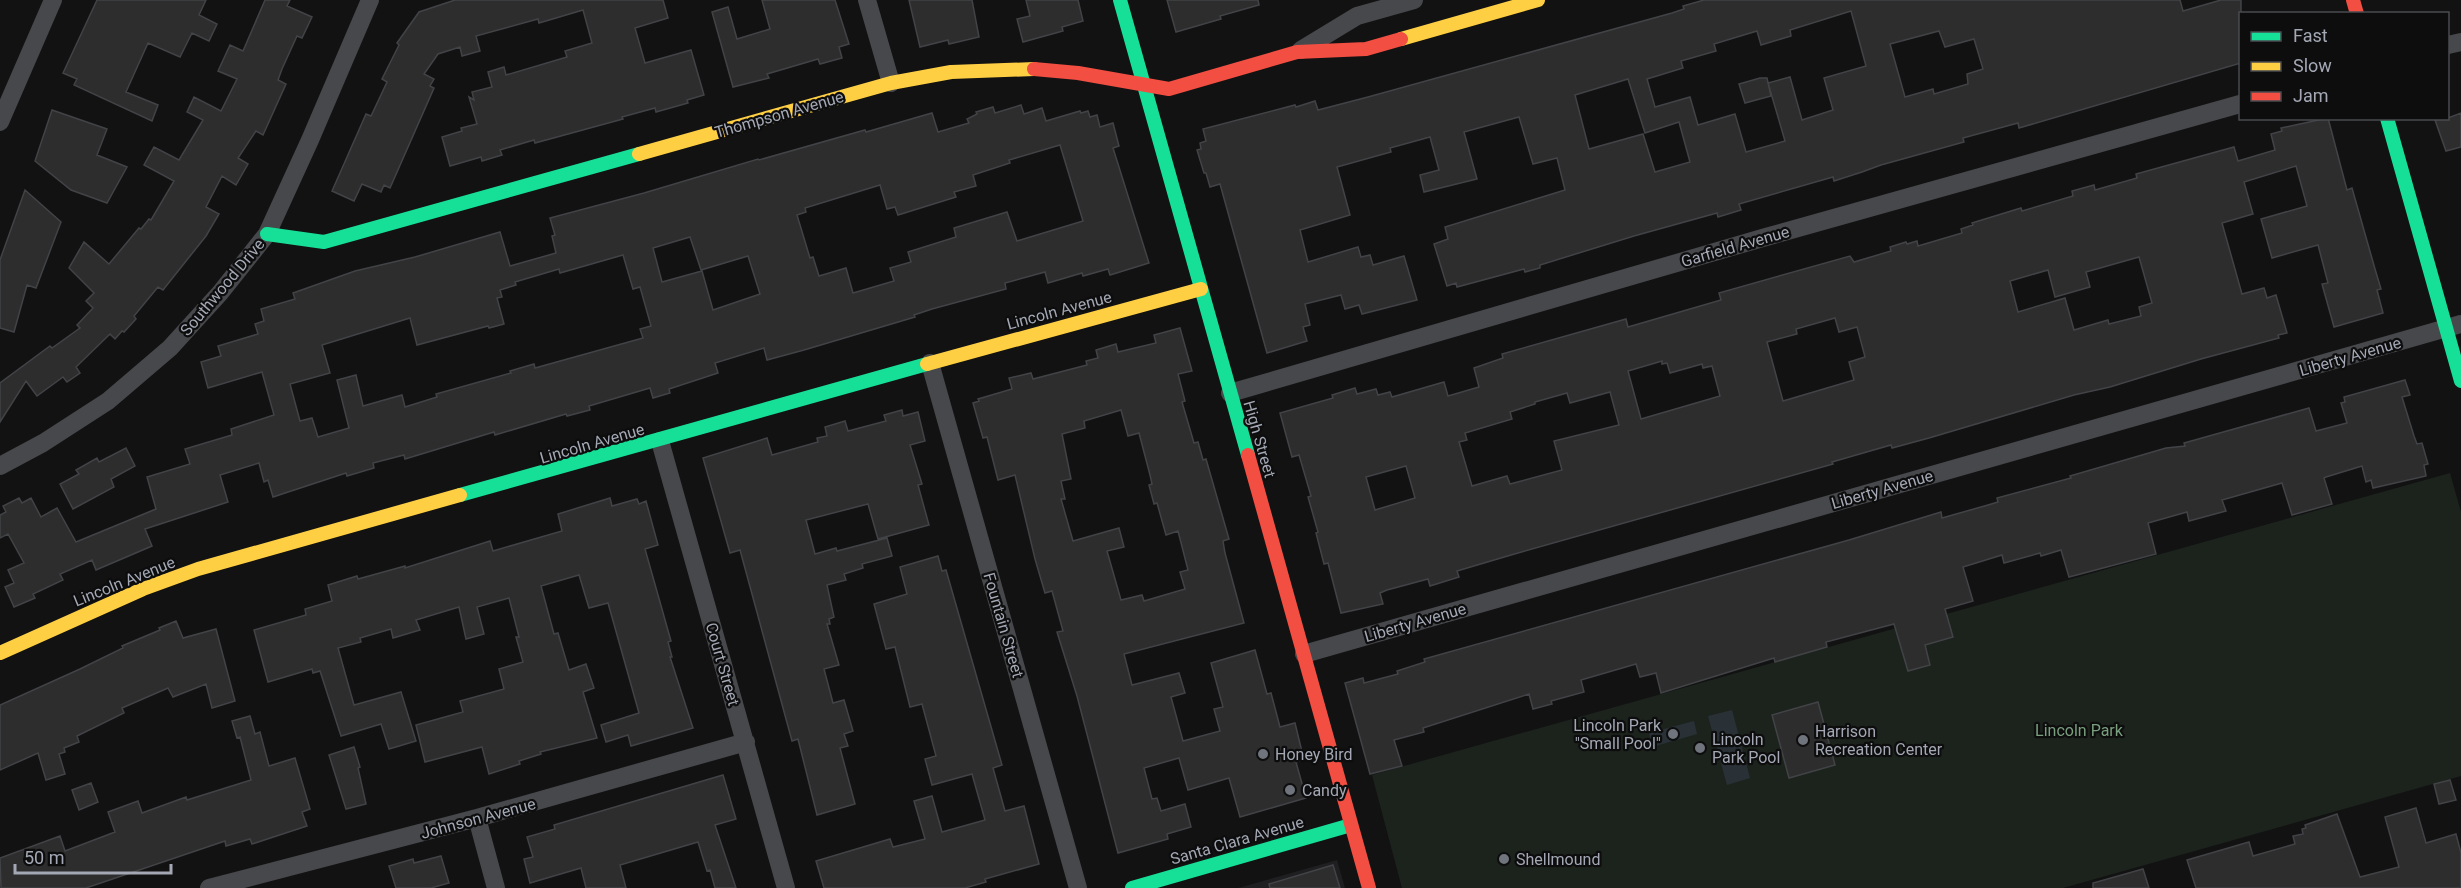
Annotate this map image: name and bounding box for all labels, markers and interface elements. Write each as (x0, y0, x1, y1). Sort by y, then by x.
legend (2239, 12, 2449, 120)
text: Fast (2293, 25, 2328, 46)
text: Slow (2293, 55, 2332, 76)
text: Jam (2293, 85, 2329, 106)
street label: Thompson Avenue (713, 87, 846, 142)
street label: Garfield Avenue (1679, 222, 1791, 271)
street label: Southwood Drive (176, 235, 268, 340)
street label: Lincoln Avenue (1005, 287, 1114, 334)
street label: Liberty Avenue (2297, 333, 2403, 380)
street label: High Street (1239, 398, 1280, 480)
street label: Lincoln Avenue (538, 419, 647, 467)
street label: Liberty Avenue (1829, 466, 1935, 513)
street label: Lincoln Avenue (71, 552, 178, 610)
street label: Fountain Street (979, 570, 1028, 680)
street label: Liberty Avenue (1362, 599, 1468, 646)
street label: Court Street (702, 620, 743, 708)
place label: Lincoln Park "Small Pool" (1573, 716, 1662, 753)
park label: Lincoln Park (2035, 721, 2124, 740)
place label: Harrison Recreation Center (1815, 722, 1943, 759)
marker: Lincoln Park "Small Pool" (1666, 727, 1680, 741)
place label: Lincoln Park Pool (1712, 730, 1780, 767)
marker: Harrison Recreation Center (1796, 733, 1810, 747)
marker: Lincoln Park Pool (1693, 741, 1707, 755)
place label: Honey Bird (1275, 745, 1352, 764)
marker: Honey Bird (1256, 747, 1270, 761)
place label: Candy (1302, 781, 1347, 800)
marker: Candy (1283, 783, 1297, 797)
street label: Johnson Avenue (419, 794, 538, 843)
street label: Santa Clara Avenue (1168, 812, 1306, 869)
scale bar (15, 837, 171, 875)
text: 50 m (24, 847, 64, 868)
place label: Shellmound (1516, 850, 1600, 869)
marker: Shellmound (1497, 852, 1511, 866)

